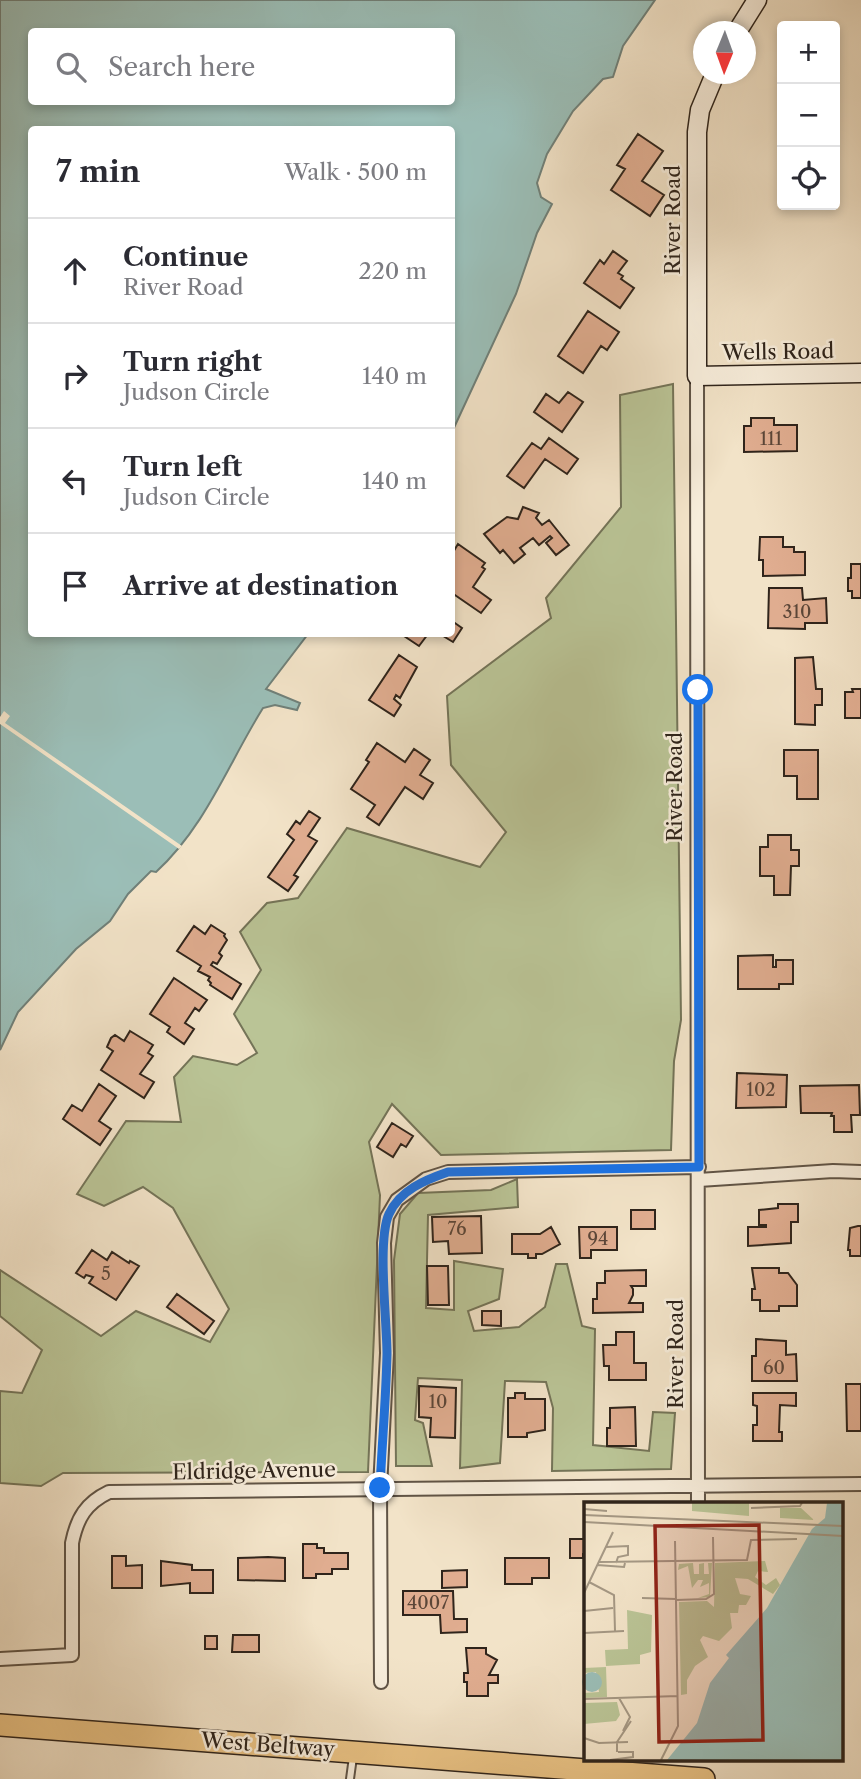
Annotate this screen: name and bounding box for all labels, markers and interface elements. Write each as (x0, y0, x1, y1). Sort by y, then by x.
north arrow (693, 21, 756, 84)
map controls (777, 21, 840, 210)
button: + (777, 21, 840, 84)
search box (28, 28, 455, 105)
icon: search (52, 48, 90, 86)
text: Search here (108, 51, 255, 83)
button: − (777, 84, 840, 147)
button: locate (777, 147, 840, 210)
text: 7 min (56, 153, 140, 190)
text: Walk · 500 m (284, 158, 427, 186)
street label: River Road (660, 165, 685, 275)
text: Continue (123, 241, 248, 273)
icon: ahead (56, 252, 94, 290)
text: 220 m (358, 257, 427, 285)
text: River Road (123, 273, 244, 301)
street label: Wells Road (721, 338, 834, 365)
text: Turn right (123, 346, 262, 378)
icon: right (56, 357, 94, 395)
text: 140 m (362, 362, 427, 390)
text: Judson Circle (123, 378, 270, 406)
house number: 111 (760, 428, 783, 450)
text: Turn left (123, 451, 242, 483)
icon: left (56, 462, 94, 500)
text: 140 m (362, 467, 427, 495)
text: Judson Circle (123, 483, 270, 511)
icon: arrive (56, 567, 94, 605)
text: Arrive at destination (123, 570, 398, 602)
house number: 310 (783, 601, 811, 623)
route start (682, 674, 713, 705)
street label: River Road (662, 732, 687, 842)
house number: 102 (746, 1079, 776, 1101)
house number: 76 (447, 1218, 467, 1240)
house number: 94 (588, 1228, 608, 1250)
house number: 5 (101, 1263, 111, 1285)
street label: River Road (663, 1299, 688, 1409)
house number: 60 (763, 1357, 785, 1379)
house number: 10 (429, 1391, 447, 1413)
street label: Eldridge Avenue (172, 1457, 336, 1484)
route end (364, 1472, 395, 1503)
inset map (584, 1502, 844, 1762)
house number: 4007 (407, 1592, 449, 1614)
street label: West Beltway (199, 1727, 336, 1762)

